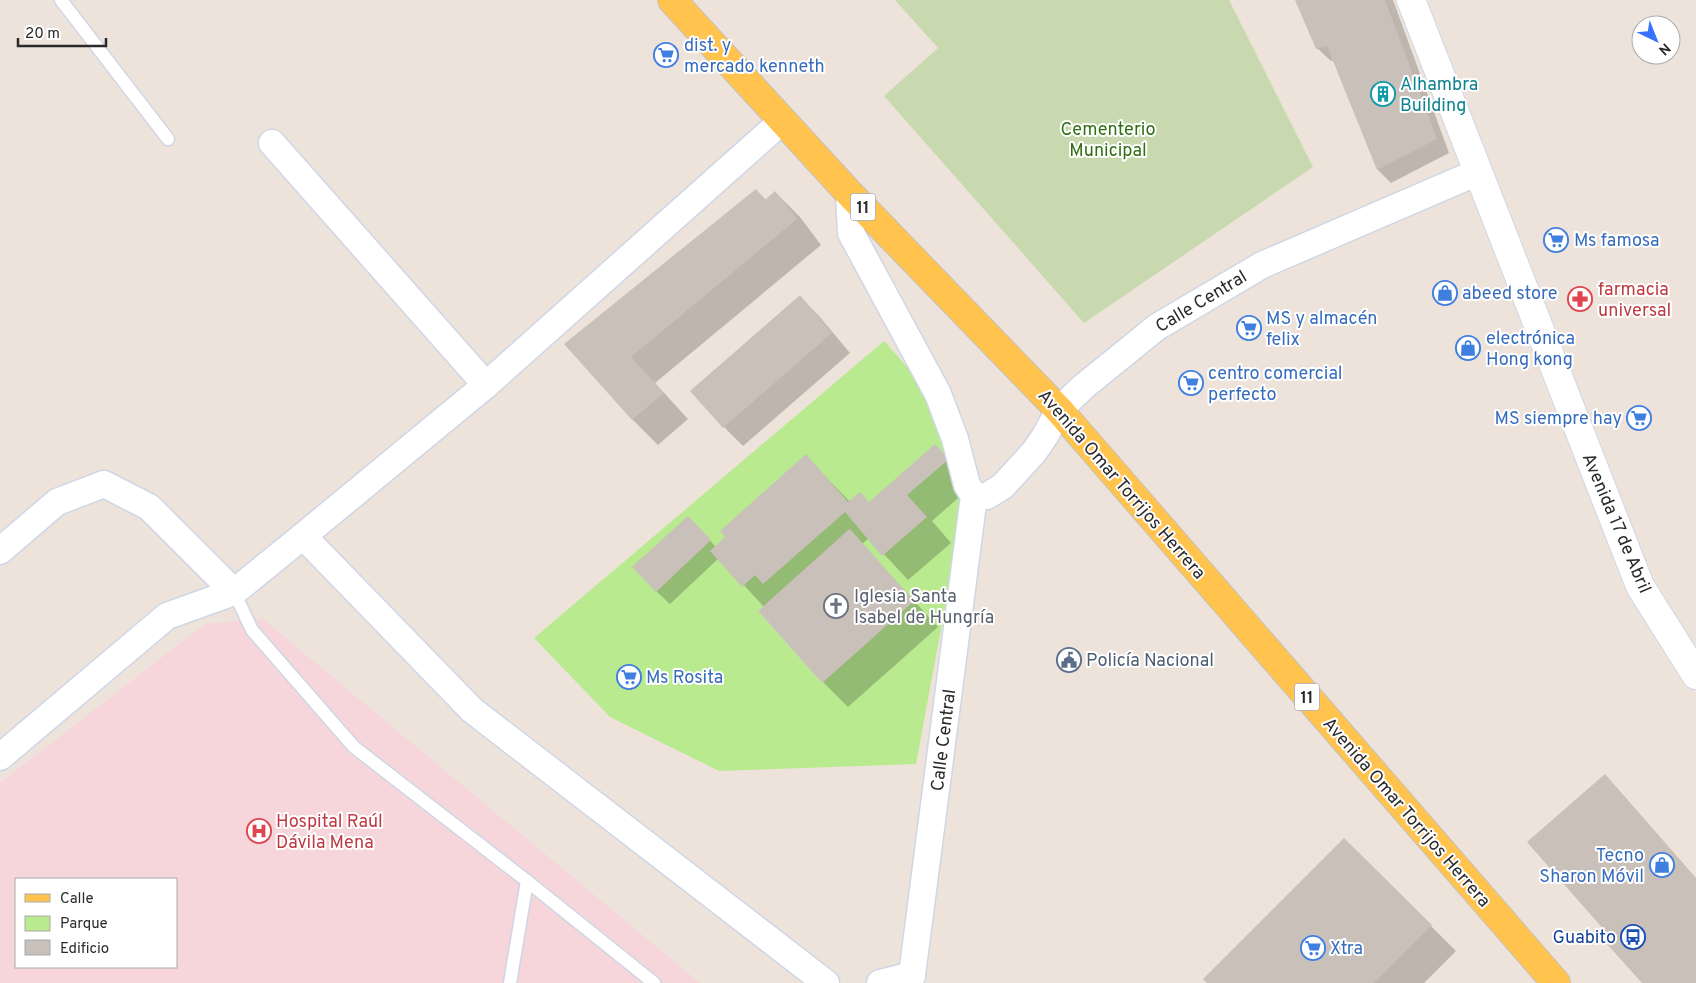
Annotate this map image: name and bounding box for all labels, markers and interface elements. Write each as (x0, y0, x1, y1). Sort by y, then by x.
scale bar (18, 15, 105, 47)
north arrow (1631, 15, 1681, 65)
text: 20 m (25, 25, 60, 44)
place label: dist. y mercado kenneth (684, 35, 825, 79)
text: N (1654, 39, 1673, 58)
supermarket icon: dist. y mercado kenneth (653, 42, 679, 68)
place label: Alhambra Building (1400, 74, 1478, 118)
building icon: Alhambra Building (1370, 81, 1396, 107)
park label: Cementerio Municipal (1061, 119, 1155, 163)
road number: 11 (850, 193, 876, 220)
supermarket icon: Ms famosa (1543, 227, 1569, 253)
place label: Ms famosa (1574, 230, 1660, 253)
street label: Calle Central (1152, 266, 1252, 339)
place label: farmacia universal (1598, 279, 1671, 323)
shop icon: abeed store (1432, 280, 1458, 306)
place label: abeed store (1462, 283, 1557, 306)
pharmacy icon: farmacia universal (1567, 286, 1593, 312)
place label: MS y almacén felix (1266, 308, 1377, 352)
supermarket icon: MS y almacén felix (1236, 315, 1262, 341)
place label: electrónica Hong kong (1486, 328, 1575, 372)
shop icon: electrónica Hong kong (1455, 335, 1481, 361)
place label: centro comercial perfecto (1208, 363, 1343, 407)
supermarket icon: centro comercial perfecto (1178, 370, 1204, 396)
street label: Avenida Omar Torrijos Herrera (1032, 385, 1210, 585)
supermarket icon: MS siempre hay (1626, 405, 1652, 431)
place label: MS siempre hay (1494, 408, 1622, 431)
street label: Avenida 17 de Abril (1576, 450, 1656, 597)
place label: Iglesia Santa Isabel de Hungría (854, 586, 994, 630)
church icon: Iglesia Santa Isabel de Hungría (823, 593, 849, 619)
public building icon: Policía Nacional (1056, 647, 1082, 673)
place label: Policía Nacional (1086, 650, 1214, 673)
supermarket icon: Ms Rosita (616, 664, 642, 690)
place label: Ms Rosita (646, 667, 723, 690)
road number: 11 (1294, 684, 1320, 710)
street label: Calle Central (927, 688, 962, 793)
street label: Avenida Omar Torrijos Herrera (1317, 713, 1495, 913)
place label: Hospital Raúl Dávila Mena (276, 811, 383, 855)
hospital icon: Hospital Raúl Dávila Mena (246, 818, 272, 844)
place label: Tecno Sharon Móvil (1539, 845, 1644, 889)
shop icon: Tecno Sharon Móvil (1649, 852, 1675, 878)
legend (15, 878, 178, 968)
text: Calle (60, 890, 94, 909)
text: Parque (60, 915, 108, 934)
bus stop icon: Guabito (1620, 924, 1646, 950)
place label: Guabito (1553, 927, 1616, 950)
supermarket icon: Xtra (1300, 935, 1326, 961)
place label: Xtra (1330, 938, 1363, 961)
text: Edificio (60, 940, 109, 959)

